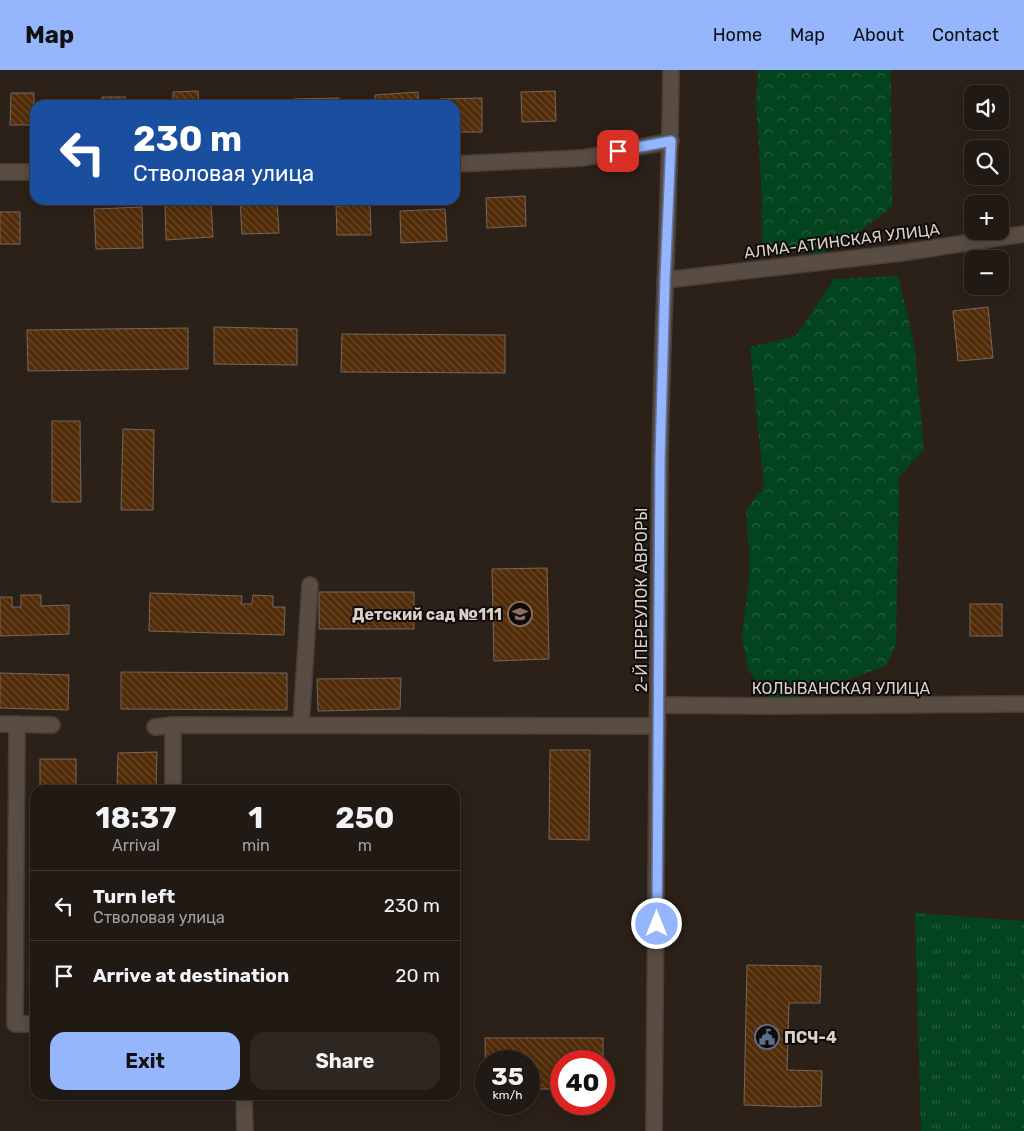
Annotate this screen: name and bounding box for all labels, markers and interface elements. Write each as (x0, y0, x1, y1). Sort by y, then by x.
text: Map (25, 21, 74, 49)
text: Home (713, 24, 762, 46)
text: Map (790, 24, 825, 46)
text: About (853, 24, 904, 46)
text: Contact (932, 24, 999, 46)
map controls (964, 85, 1009, 295)
button: sound (964, 85, 1009, 130)
text: 230 m (133, 118, 242, 160)
icon: left (50, 120, 115, 185)
pin (597, 130, 639, 172)
icon: arrive (604, 137, 632, 165)
button: search (964, 140, 1009, 185)
text: Стволовая улица (133, 160, 314, 187)
button: + (964, 195, 1009, 240)
street label: АЛМА-АТИНСКАЯ УЛИЦА (743, 220, 941, 262)
button: − (964, 250, 1009, 295)
street label: 2-Й ПЕРЕУЛОК АВРОРЫ (632, 508, 651, 692)
school or university icon: Детский сад №111 (507, 601, 533, 627)
place label: Детский сад №111 (352, 605, 502, 624)
street label: КОЛЫВАНСКАЯ УЛИЦА (752, 679, 930, 698)
text: 18:37 (95, 800, 176, 836)
text: 1 (248, 800, 263, 836)
text: 250 (335, 800, 394, 836)
text: Arrival (112, 836, 160, 855)
text: min (242, 836, 270, 855)
text: m (358, 836, 372, 855)
text: Turn left (93, 885, 175, 908)
icon: left (50, 892, 78, 920)
text: 230 m (384, 894, 440, 917)
position arrow (630, 897, 682, 949)
text: Стволовая улица (93, 908, 225, 927)
icon: arrive (50, 962, 78, 990)
text: Arrive at destination (93, 964, 289, 987)
text: 20 m (395, 964, 440, 987)
public building icon: ПСЧ-4 (754, 1024, 780, 1050)
place label: ПСЧ-4 (784, 1028, 837, 1047)
button: Exit (50, 1032, 240, 1090)
button: Share (250, 1032, 440, 1090)
speed limit sign: 40 (550, 1050, 615, 1115)
text: 35 (491, 1062, 524, 1091)
text: km/h (493, 1088, 522, 1102)

